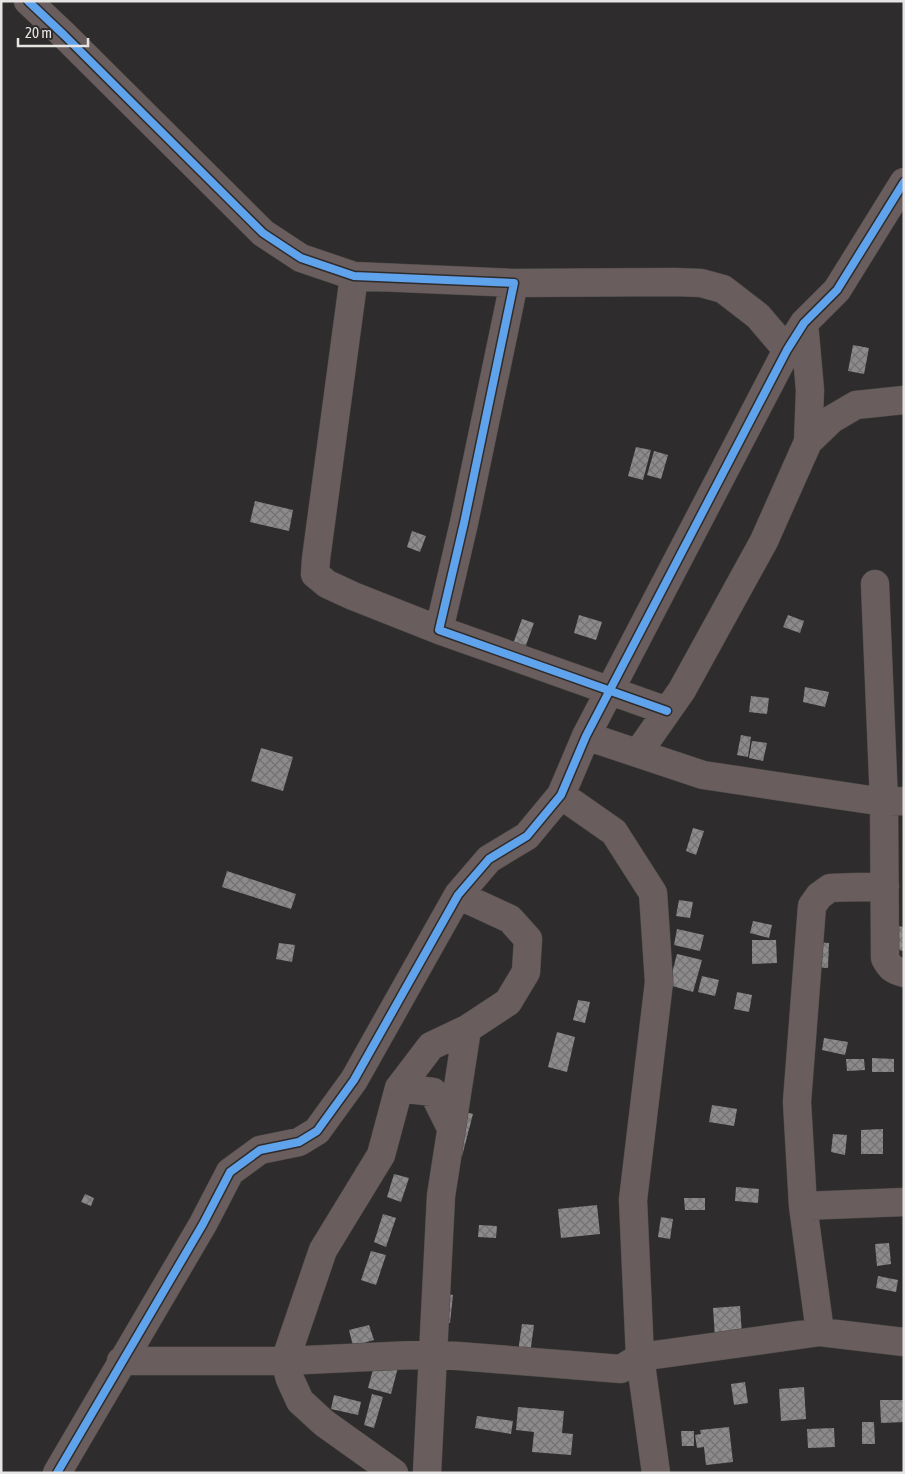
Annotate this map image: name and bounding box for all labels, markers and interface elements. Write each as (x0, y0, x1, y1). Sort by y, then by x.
scale bar (18, 15, 88, 47)
text: 20 m (25, 24, 52, 41)

